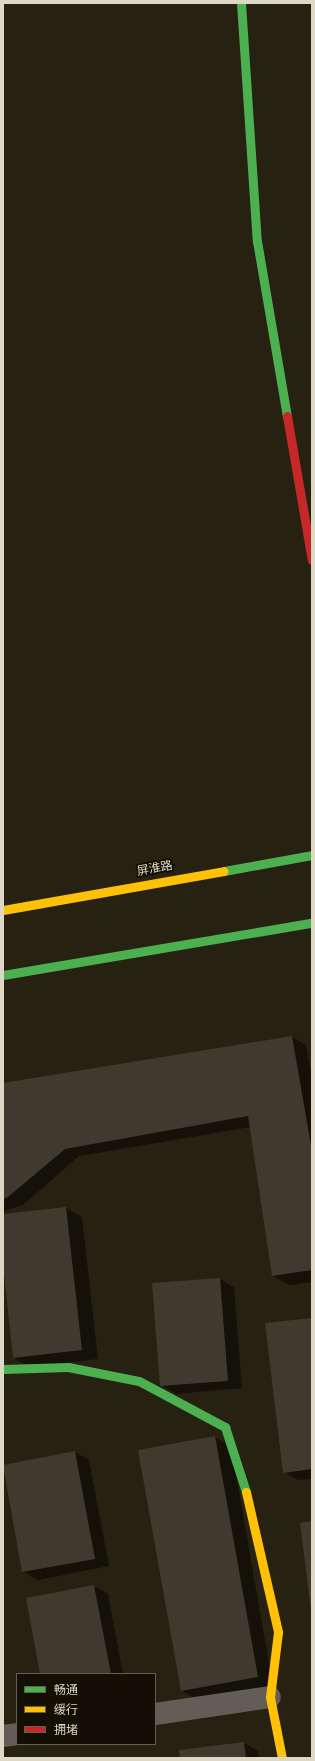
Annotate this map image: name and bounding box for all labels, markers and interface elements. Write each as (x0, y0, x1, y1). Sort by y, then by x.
street label: 屏淮路 (136, 860, 174, 880)
legend (16, 1673, 156, 1745)
text: 畅通 (54, 1683, 78, 1699)
text: 缓行 (54, 1703, 78, 1719)
text: 拥堵 (54, 1723, 78, 1739)

